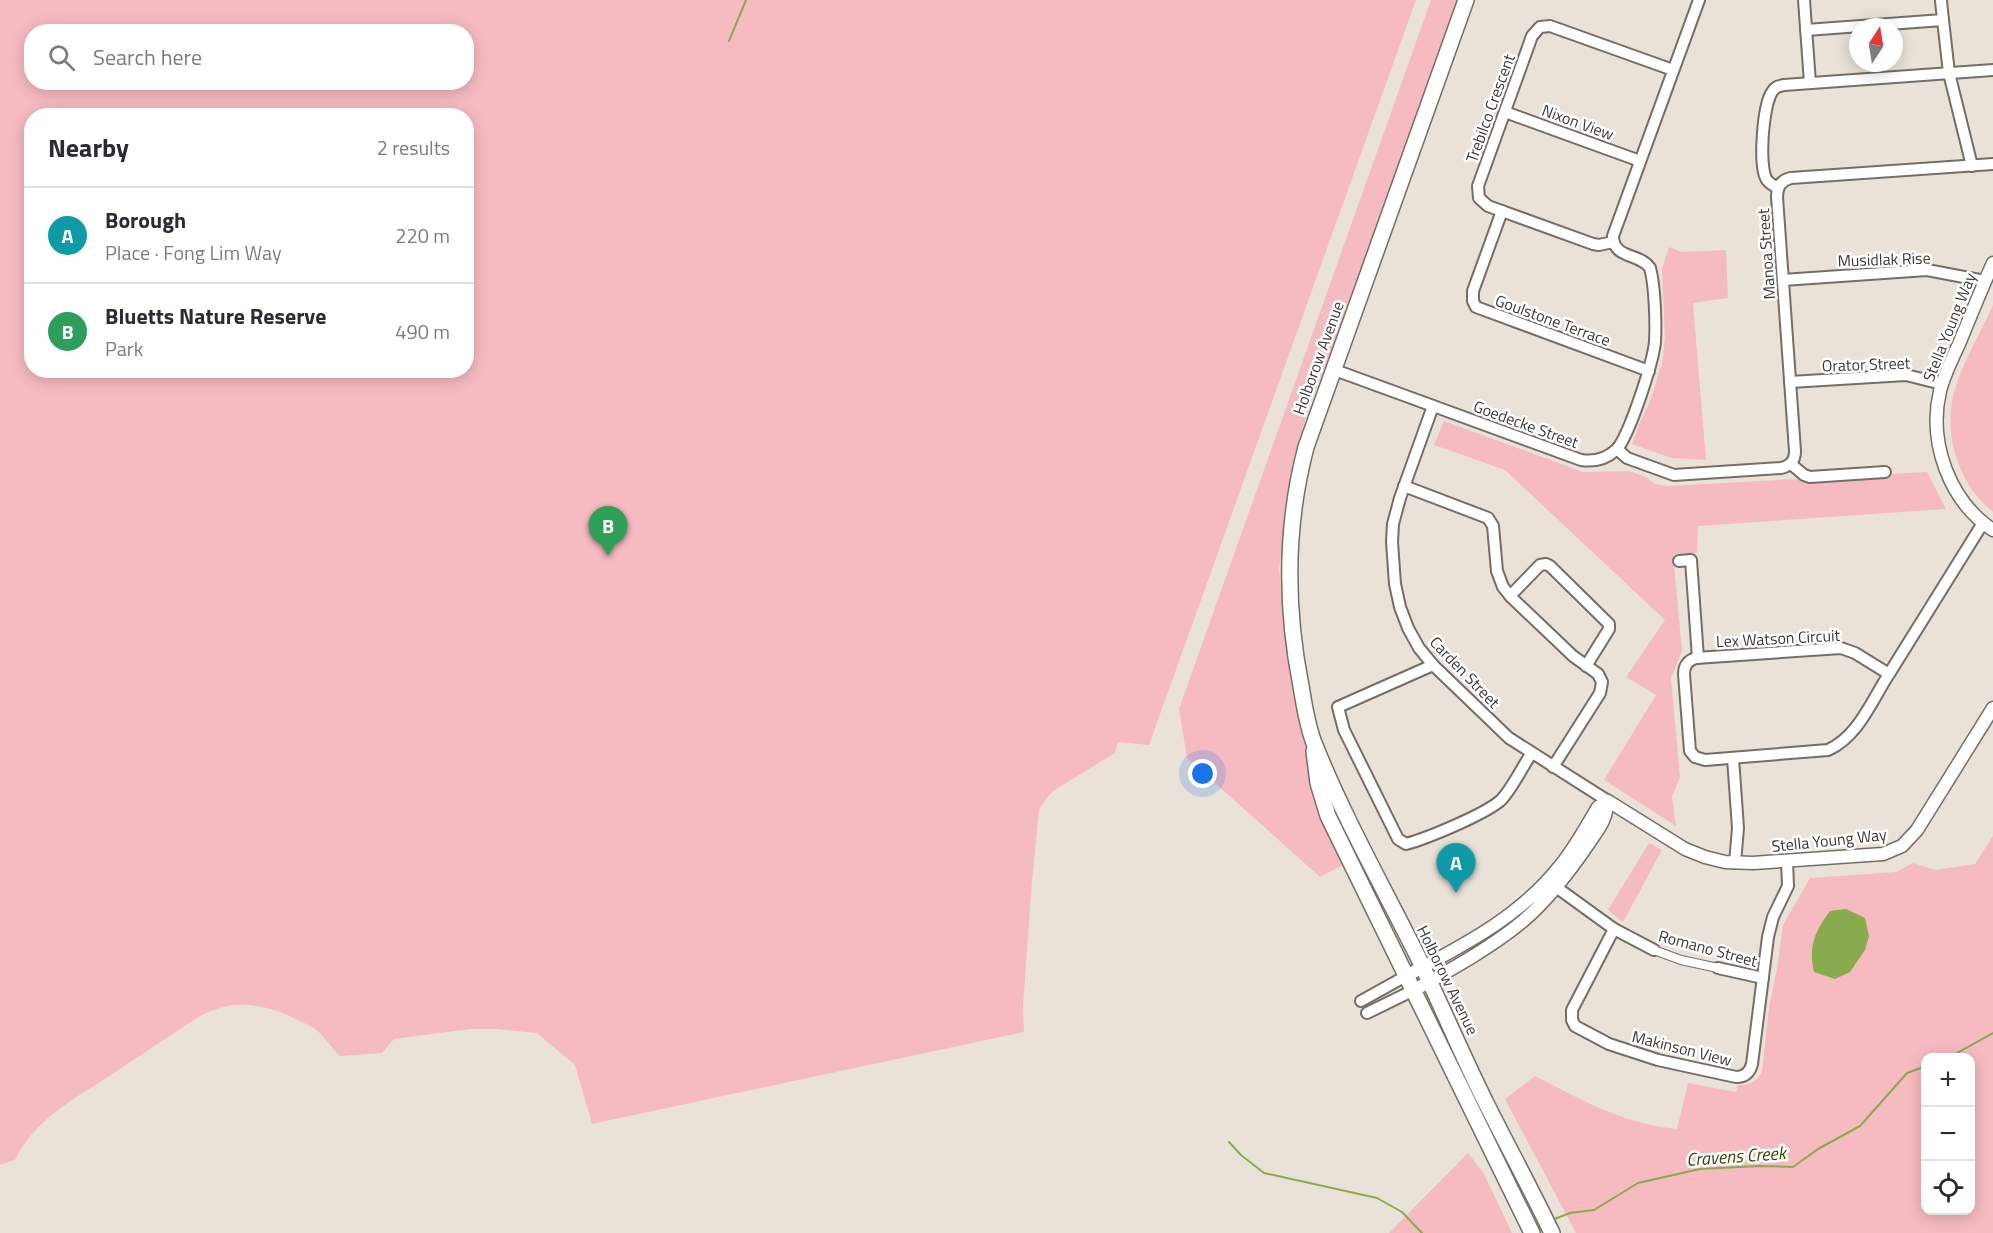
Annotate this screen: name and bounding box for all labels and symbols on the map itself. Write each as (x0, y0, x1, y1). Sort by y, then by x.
north arrow (1849, 18, 1903, 72)
street label: Trebilco Crescent (1459, 50, 1521, 165)
street label: Nixon View (1539, 98, 1617, 146)
street label: Manoa Street (1751, 207, 1781, 300)
street label: Musidlak Rise (1837, 245, 1931, 273)
street label: Stella Young Way (1916, 269, 1982, 385)
street label: Goulstone Terrace (1492, 288, 1614, 352)
street label: Holborow Avenue (1286, 298, 1350, 418)
street label: Orator Street (1821, 350, 1911, 378)
street label: Goedecke Street (1470, 394, 1582, 454)
pin: B (588, 506, 628, 556)
street label: Lex Watson Circuit (1715, 623, 1841, 653)
street label: Carden Street (1424, 631, 1506, 714)
your location (1188, 759, 1217, 788)
street label: Stella Young Way (1770, 822, 1888, 858)
pin: A (1436, 844, 1476, 893)
street label: Holborow Avenue (1411, 921, 1485, 1039)
street label: Romano Street (1656, 923, 1760, 973)
street label: Makinson View (1629, 1024, 1735, 1072)
water label: Cravens Creek (1685, 1139, 1789, 1173)

